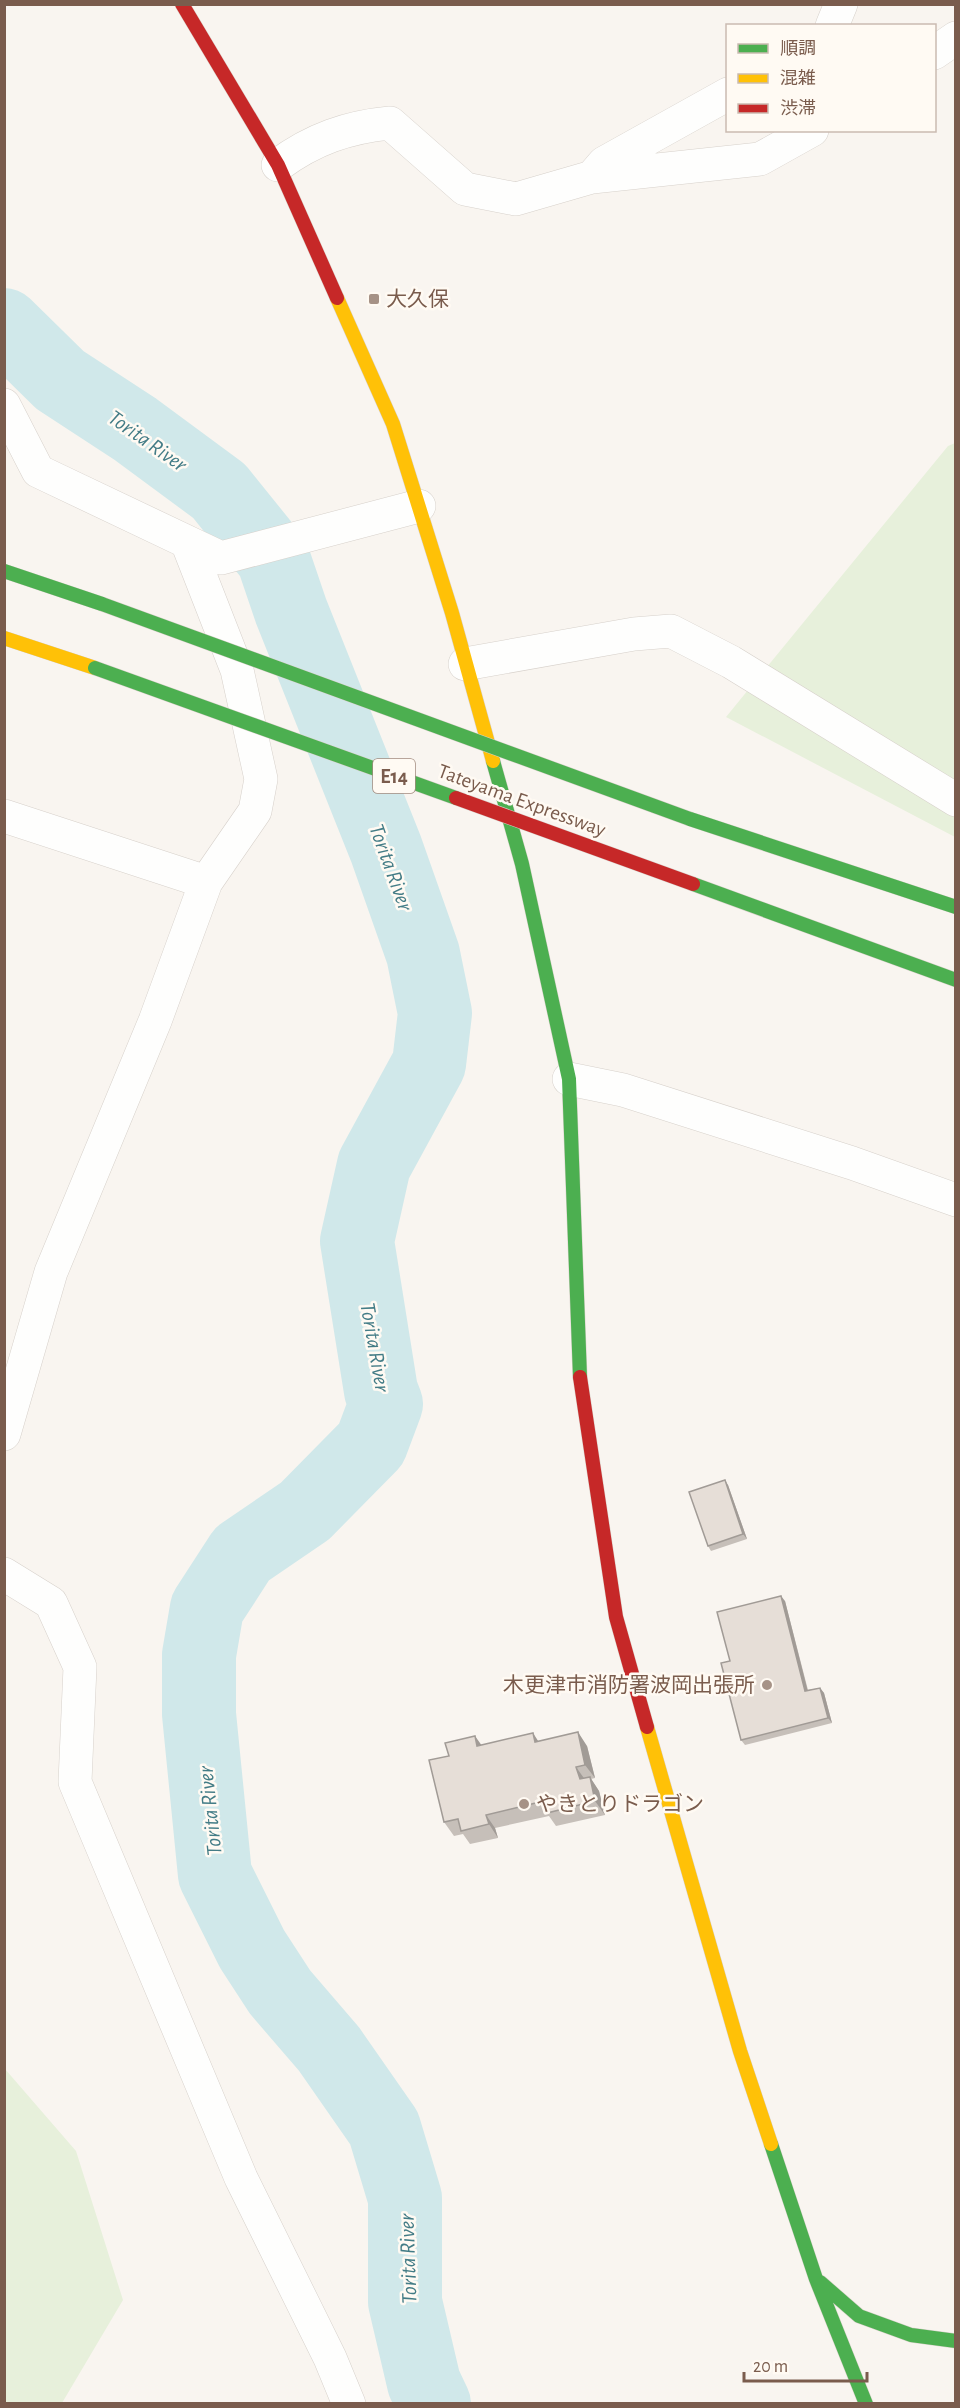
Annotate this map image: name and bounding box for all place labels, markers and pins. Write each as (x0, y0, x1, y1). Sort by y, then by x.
place label: 大久保 (386, 288, 449, 310)
marker: 大久保 (367, 292, 381, 306)
place label: 木更津市消防署波岡出張所 (503, 1674, 755, 1696)
marker: 木更津市消防署波岡出張所 (760, 1678, 774, 1692)
place label: やきとりドラゴン (536, 1793, 704, 1815)
marker: やきとりドラゴン (517, 1797, 531, 1811)

